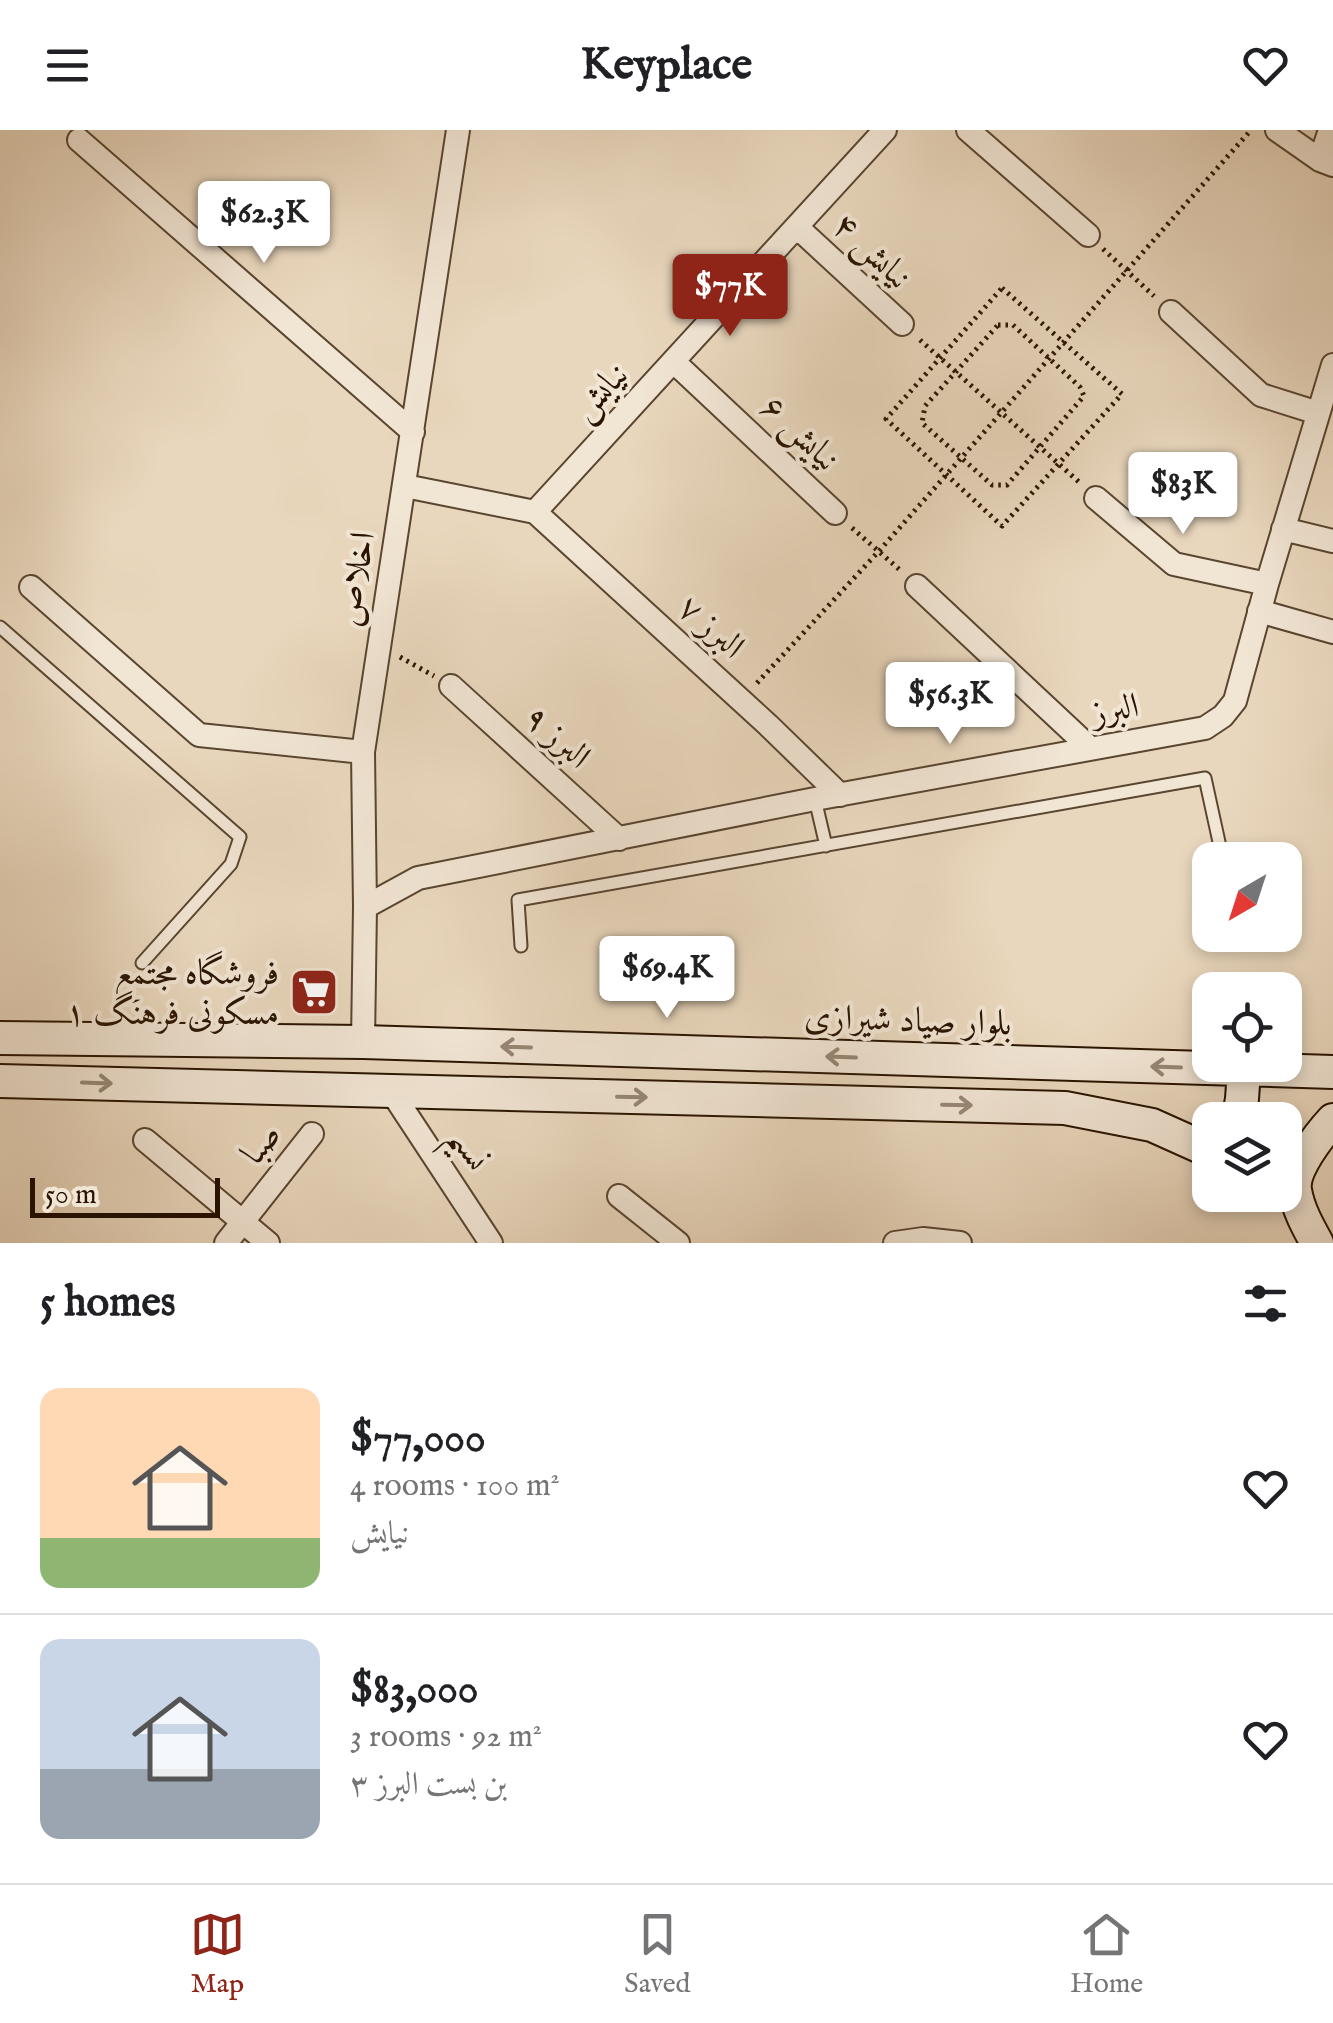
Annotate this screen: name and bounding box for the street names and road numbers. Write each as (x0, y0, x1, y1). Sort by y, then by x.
street label: نیایش ۴ (822, 204, 921, 300)
street label: نیایش (562, 354, 639, 432)
street label: نیایش ۶ (750, 386, 849, 482)
street label: اخلاص (328, 529, 387, 630)
street label: البرز ۷ (667, 586, 753, 670)
street label: البرز (1085, 684, 1142, 737)
street label: البرز ۹ (513, 696, 599, 780)
street label: بلوار صیاد شیرازی (803, 995, 1012, 1048)
street label: صبا (232, 1115, 292, 1175)
street label: نسیم (429, 1118, 499, 1186)

